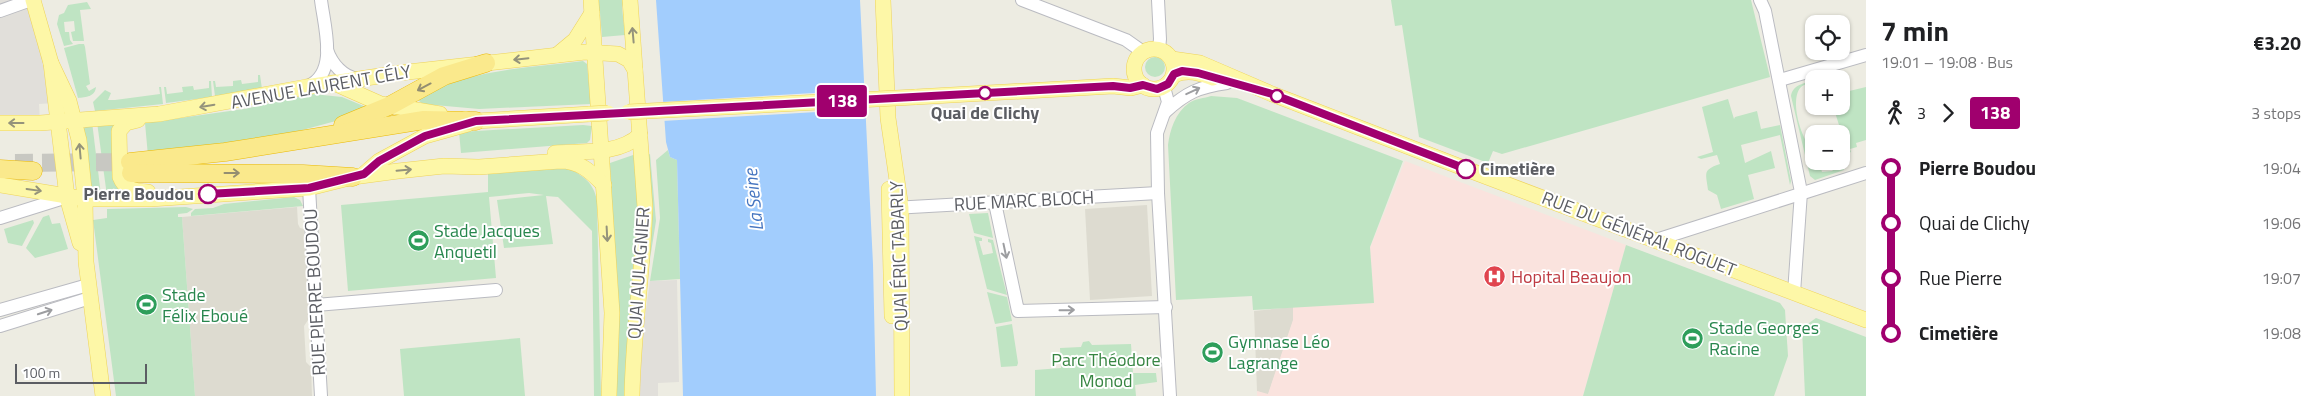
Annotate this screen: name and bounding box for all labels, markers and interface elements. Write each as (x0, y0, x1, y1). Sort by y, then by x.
text: 7 min (1881, 9, 1949, 52)
map controls (1805, 15, 1850, 170)
button: locate (1805, 15, 1850, 60)
one-way arrow (629, 27, 638, 43)
text: €3.20 (2254, 28, 2301, 57)
text: 19:01 – 19:08 · Bus (1881, 50, 2013, 74)
one-way arrow (514, 54, 530, 64)
street label: AVENUE LAURENT CÉLY (229, 57, 413, 116)
button: + (1805, 70, 1850, 115)
one-way arrow (417, 82, 432, 92)
line badge: 138 (813, 85, 871, 117)
marker: Quai de Clichy (978, 86, 992, 100)
one-way arrow (1185, 86, 1200, 95)
text: 138 (827, 87, 857, 114)
unlabelled marker (1270, 89, 1284, 103)
place label: Quai de Clichy (931, 99, 1039, 126)
icon: walk (1881, 99, 1909, 127)
icon: forward (1934, 99, 1962, 127)
text: 138 (1980, 99, 2010, 126)
text: 3 (1917, 101, 1926, 125)
text: 3 stops (2251, 101, 2301, 125)
one-way arrow (199, 102, 215, 112)
one-way arrow (8, 118, 24, 128)
button: − (1805, 125, 1850, 170)
one-way arrow (75, 143, 85, 159)
text: Pierre Boudou (1919, 153, 2036, 182)
place label: Cimetière (1480, 155, 1555, 182)
text: 19:04 (2262, 156, 2301, 180)
marker: Cimetière (1456, 159, 1476, 179)
one-way arrow (396, 165, 412, 175)
water label: La Seine (735, 166, 770, 232)
one-way arrow (224, 168, 240, 178)
place label: Pierre Boudou (83, 180, 194, 207)
street label: QUAI ÉRIC TABARLY (882, 180, 915, 332)
street label: RUE MARC BLOCH (953, 183, 1095, 218)
marker: Pierre Boudou (198, 184, 218, 204)
street label: RUE DU GÉNÉRAL ROGUET (1538, 184, 1741, 283)
one-way arrow (25, 185, 41, 195)
street label: QUAI AULAGNIER (620, 206, 657, 340)
street label: RUE PIERRE BOUDOU (297, 208, 332, 376)
text: Quai de Clichy (1919, 208, 2030, 237)
text: 19:06 (2262, 211, 2301, 235)
place label: Stade Jacques Anquetil (434, 217, 540, 265)
one-way arrow (603, 226, 612, 242)
sports icon: Stade Jacques Anquetil (406, 229, 430, 253)
one-way arrow (1001, 242, 1010, 258)
place label: Hopital Beaujon (1511, 263, 1631, 290)
text: Rue Pierre (1919, 263, 2002, 292)
hospital icon: Hopital Beaujon (1483, 265, 1507, 289)
text: 19:07 (2262, 266, 2301, 290)
place label: Stade Félix Eboué (162, 281, 248, 329)
sports icon: Stade Félix Eboué (134, 293, 158, 317)
one-way arrow (1058, 305, 1074, 315)
one-way arrow (37, 307, 52, 316)
place label: Stade Georges Racine (1709, 314, 1819, 362)
text: Cimetière (1919, 318, 1998, 347)
text: 19:08 (2262, 321, 2301, 345)
sports icon: Stade Georges Racine (1681, 326, 1705, 350)
place label: Gymnase Léo Lagrange (1228, 328, 1330, 376)
sports icon: Gymnase Léo Lagrange (1200, 340, 1224, 364)
park label: Parc Théodore Monod (1051, 346, 1161, 394)
scale bar (15, 361, 148, 384)
text: 100 m (22, 362, 60, 383)

